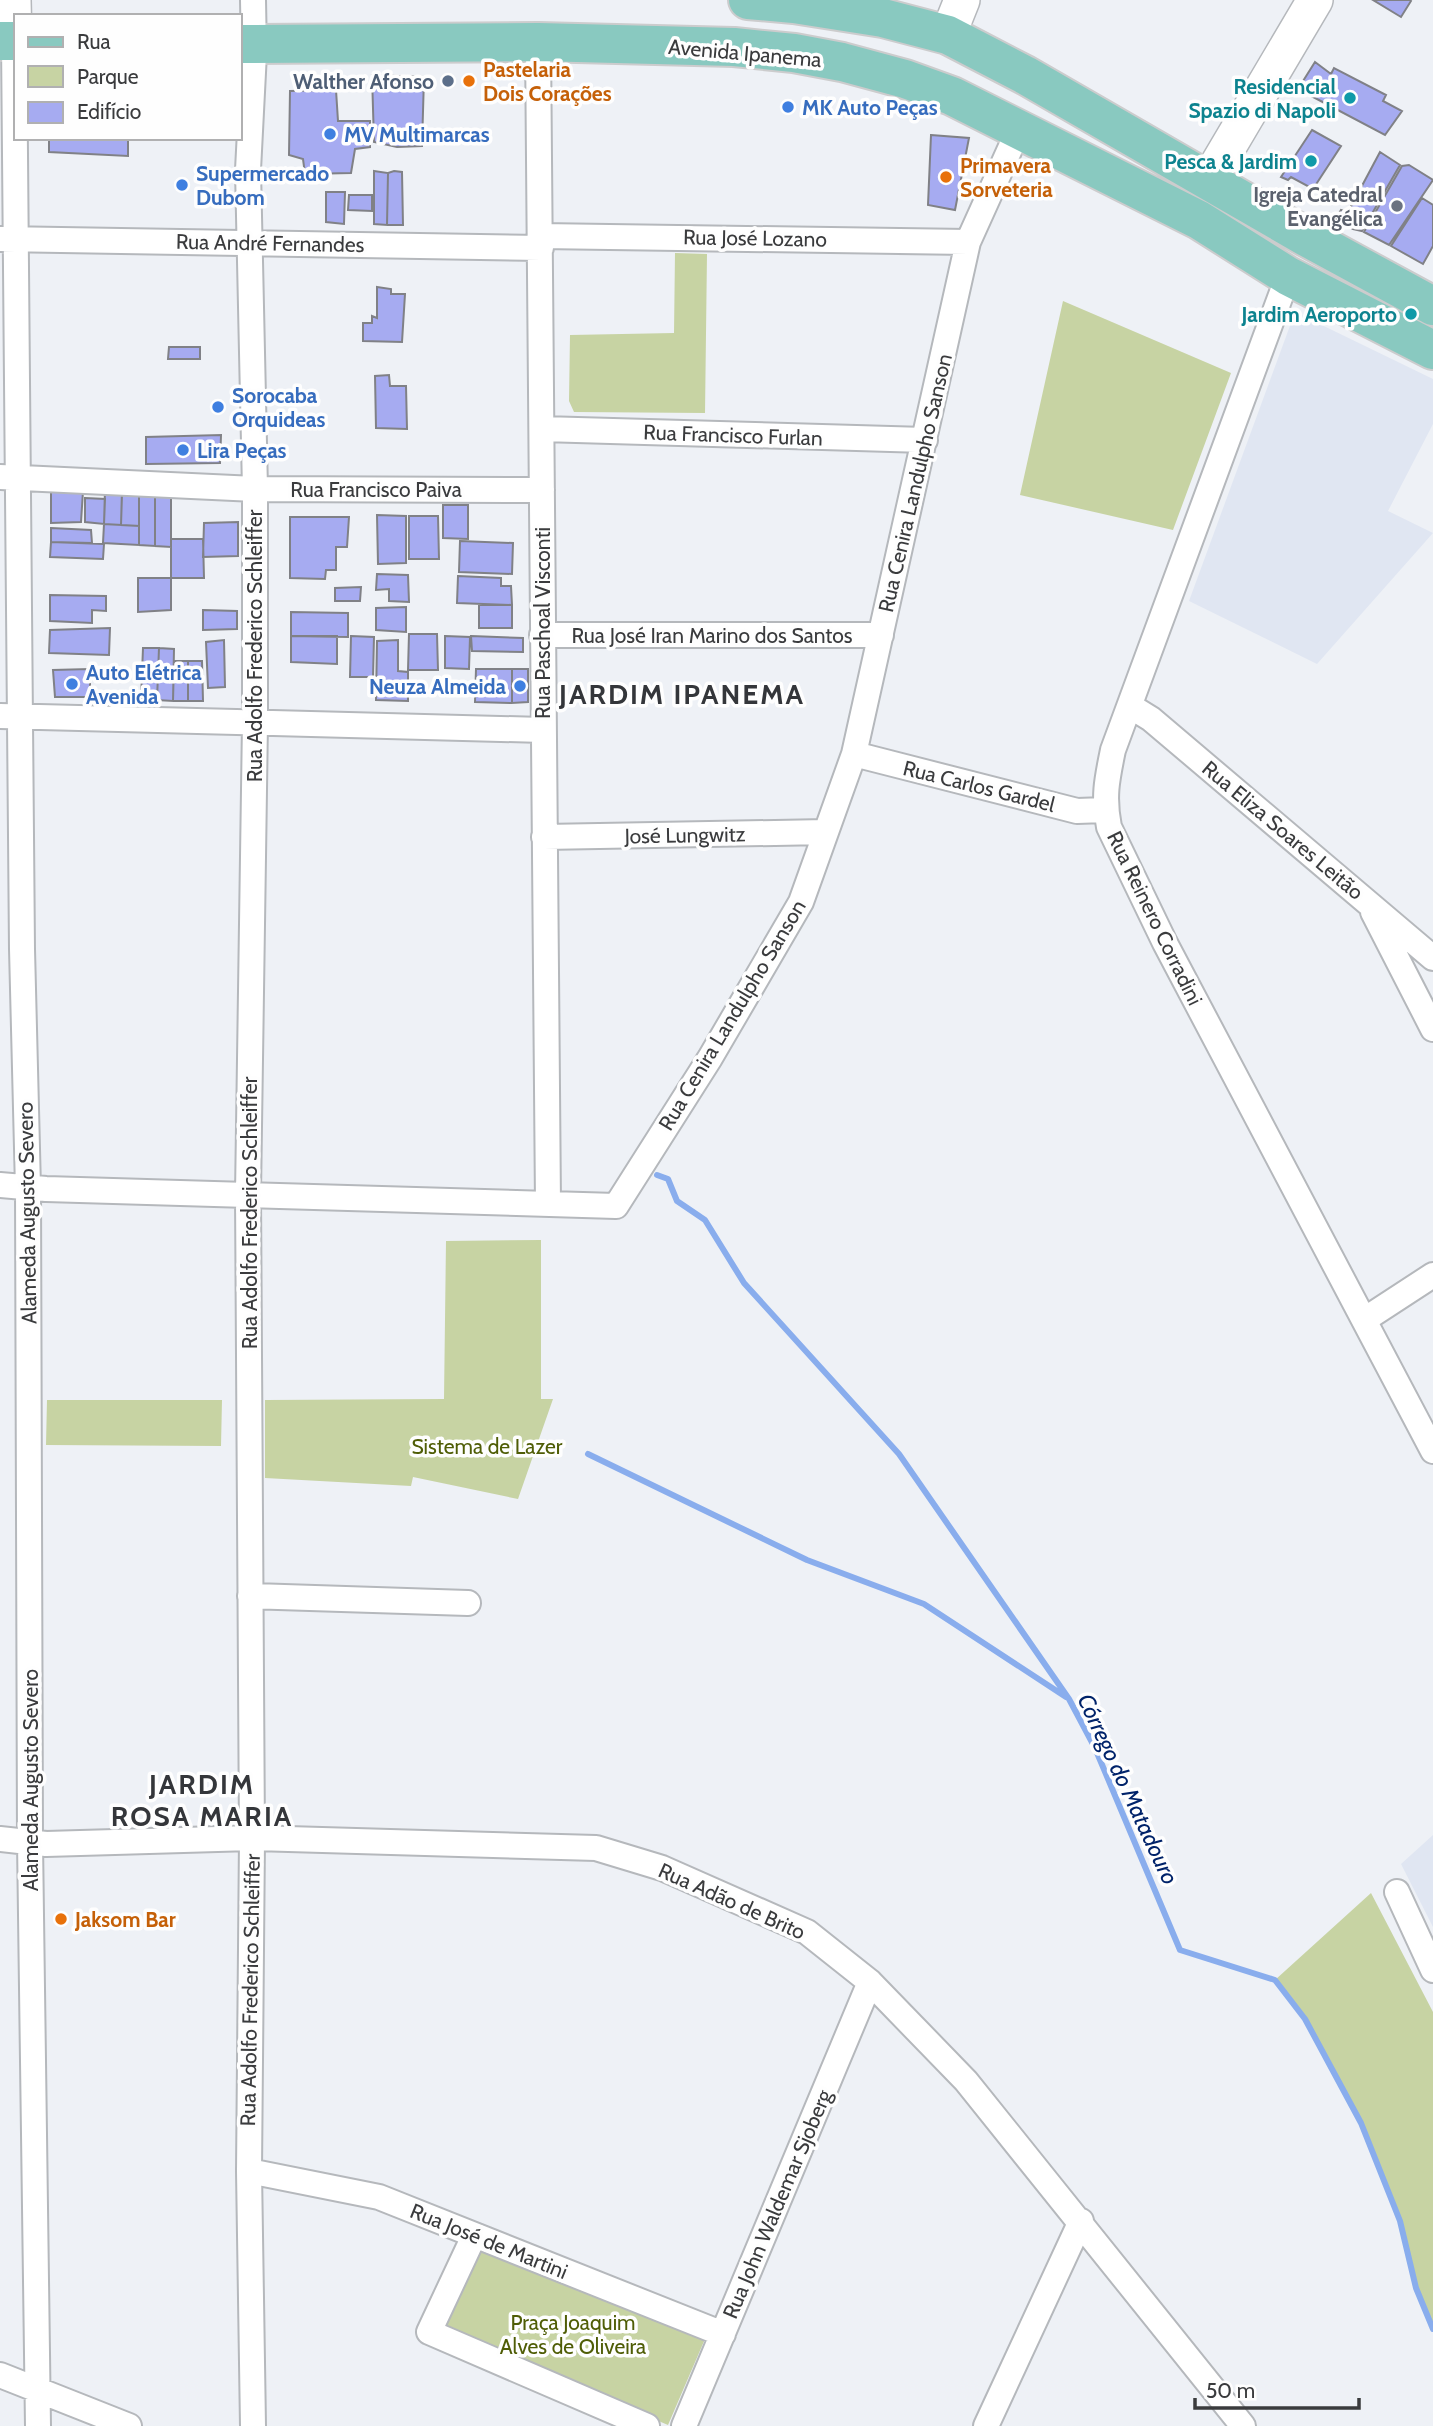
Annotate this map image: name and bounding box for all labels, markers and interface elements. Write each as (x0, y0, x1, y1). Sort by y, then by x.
legend (14, 14, 242, 140)
text: Rua (77, 29, 111, 54)
street label: Avenida Ipanema (667, 34, 823, 72)
place label: Pastelaria Dois Corações (483, 57, 612, 106)
text: Parque (77, 64, 139, 89)
place label: Walther Afonso (293, 69, 434, 94)
marker: Walther Afonso (440, 73, 456, 89)
marker: Pastelaria Dois Corações (461, 73, 477, 89)
place label: Residencial Spazio di Napoli (1188, 74, 1336, 123)
marker: Residencial Spazio di Napoli (1342, 90, 1358, 106)
place label: MK Auto Peças (802, 95, 938, 120)
text: Edifício (77, 99, 141, 124)
marker: MK Auto Peças (780, 99, 796, 115)
place label: MV Multimarcas (344, 122, 490, 147)
marker: MV Multimarcas (322, 126, 338, 142)
place label: Pesca & Jardim (1164, 149, 1297, 174)
place label: Primavera Sorveteria (960, 153, 1053, 202)
marker: Pesca & Jardim (1303, 153, 1319, 169)
place label: Supermercado Dubom (196, 161, 329, 210)
marker: Primavera Sorveteria (938, 169, 954, 185)
marker: Supermercado Dubom (174, 177, 190, 193)
place label: Igreja Catedral Evangélica (1253, 182, 1384, 231)
marker: Igreja Catedral Evangélica (1389, 198, 1405, 214)
street label: Rua José Lozano (683, 224, 827, 252)
street label: Rua André Fernandes (176, 229, 365, 257)
place label: Jardim Aeroporto (1241, 302, 1397, 327)
marker: Jardim Aeroporto (1403, 306, 1419, 322)
street label: Rua Cenira Landulpho Sanson (873, 351, 957, 615)
place label: Sorocaba Orquideas (232, 383, 325, 432)
marker: Sorocaba Orquideas (210, 399, 226, 415)
street label: Rua Francisco Furlan (643, 419, 823, 451)
place label: Lira Peças (197, 438, 287, 463)
marker: Lira Peças (175, 442, 191, 458)
street label: Rua Francisco Paiva (290, 477, 462, 502)
street label: Rua Adolfo Frederico Schleiffer (242, 509, 267, 782)
street label: Rua Paschoal Visconti (530, 527, 555, 719)
street label: Rua José Iran Marino dos Santos (571, 623, 853, 648)
place label: Auto Elétrica Avenida (86, 660, 202, 709)
place label: Neuza Almeida (369, 674, 507, 699)
marker: Auto Elétrica Avenida (64, 676, 80, 692)
district label: JARDIM IPANEMA (558, 677, 805, 711)
marker: Neuza Almeida (512, 678, 528, 694)
street label: Rua Carlos Gardel (900, 755, 1058, 817)
street label: Rua Eliza Soares Leitão (1197, 755, 1369, 905)
street label: José Lungwitz (623, 821, 746, 849)
street label: Rua Reinero Corradini (1102, 827, 1208, 1009)
street label: Rua Cenira Landulpho Sanson (653, 895, 811, 1135)
street label: Rua Adolfo Frederico Schleiffer (237, 1076, 262, 1349)
street label: Alameda Augusto Severo (13, 1102, 41, 1324)
park label: Sistema de Lazer (411, 1434, 563, 1459)
street label: Alameda Augusto Severo (18, 1669, 43, 1891)
water label: Córrego do Matadouro (1072, 1689, 1184, 1889)
district label: JARDIM ROSA MARIA (111, 1767, 293, 1833)
street label: Rua Adolfo Frederico Schleiffer (235, 1853, 265, 2127)
street label: Rua Adão de Brito (655, 1857, 809, 1945)
place label: Jaksom Bar (74, 1907, 176, 1932)
marker: Jaksom Bar (53, 1911, 69, 1927)
street label: Rua John Waldemar Sjoberg (717, 2085, 838, 2323)
street label: Rua José de Martini (407, 2198, 571, 2284)
park label: Praça Joaquim Alves de Oliveira (500, 2310, 646, 2359)
scale bar (1195, 2366, 1360, 2410)
text: 50 m (1206, 2378, 1255, 2403)

